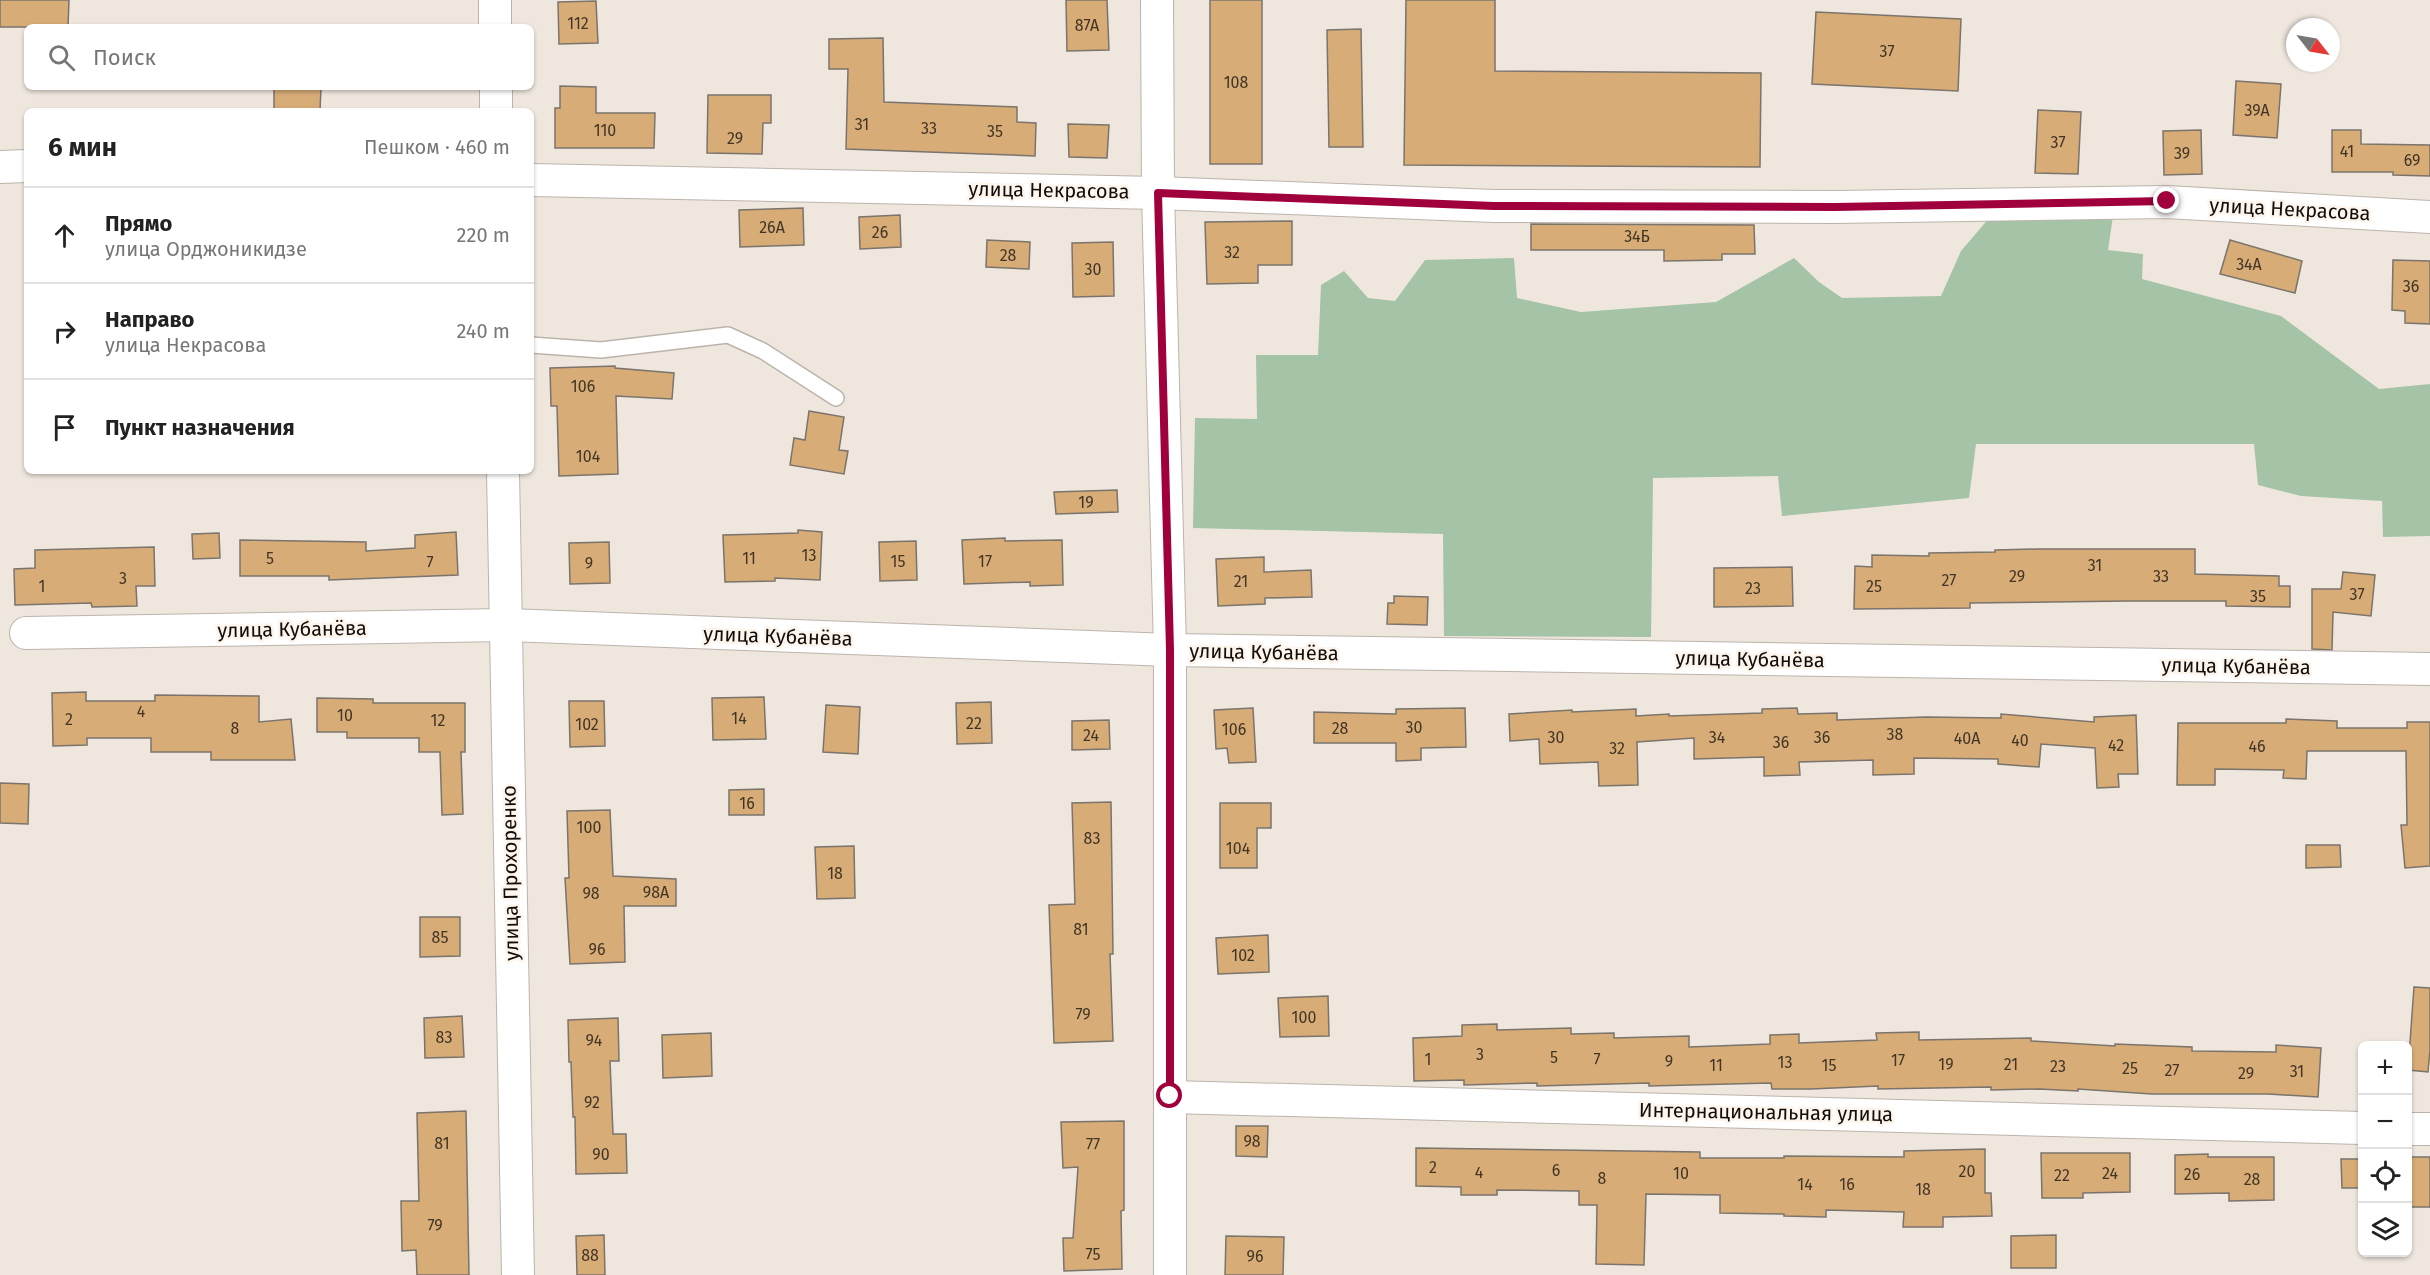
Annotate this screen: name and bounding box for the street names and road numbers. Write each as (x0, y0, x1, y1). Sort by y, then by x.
street label: улица Некрасова (968, 177, 1130, 203)
street label: улица Некрасова (2209, 193, 2371, 225)
street label: улица Кубанёва (217, 616, 367, 642)
street label: улица Кубанёва (703, 621, 853, 651)
street label: улица Кубанёва (1189, 639, 1339, 665)
street label: улица Кубанёва (1675, 646, 1825, 672)
street label: улица Кубанёва (2161, 653, 2311, 679)
street label: улица Прохоренко (496, 785, 524, 961)
street label: Интернациональная улица (1639, 1098, 1893, 1126)

